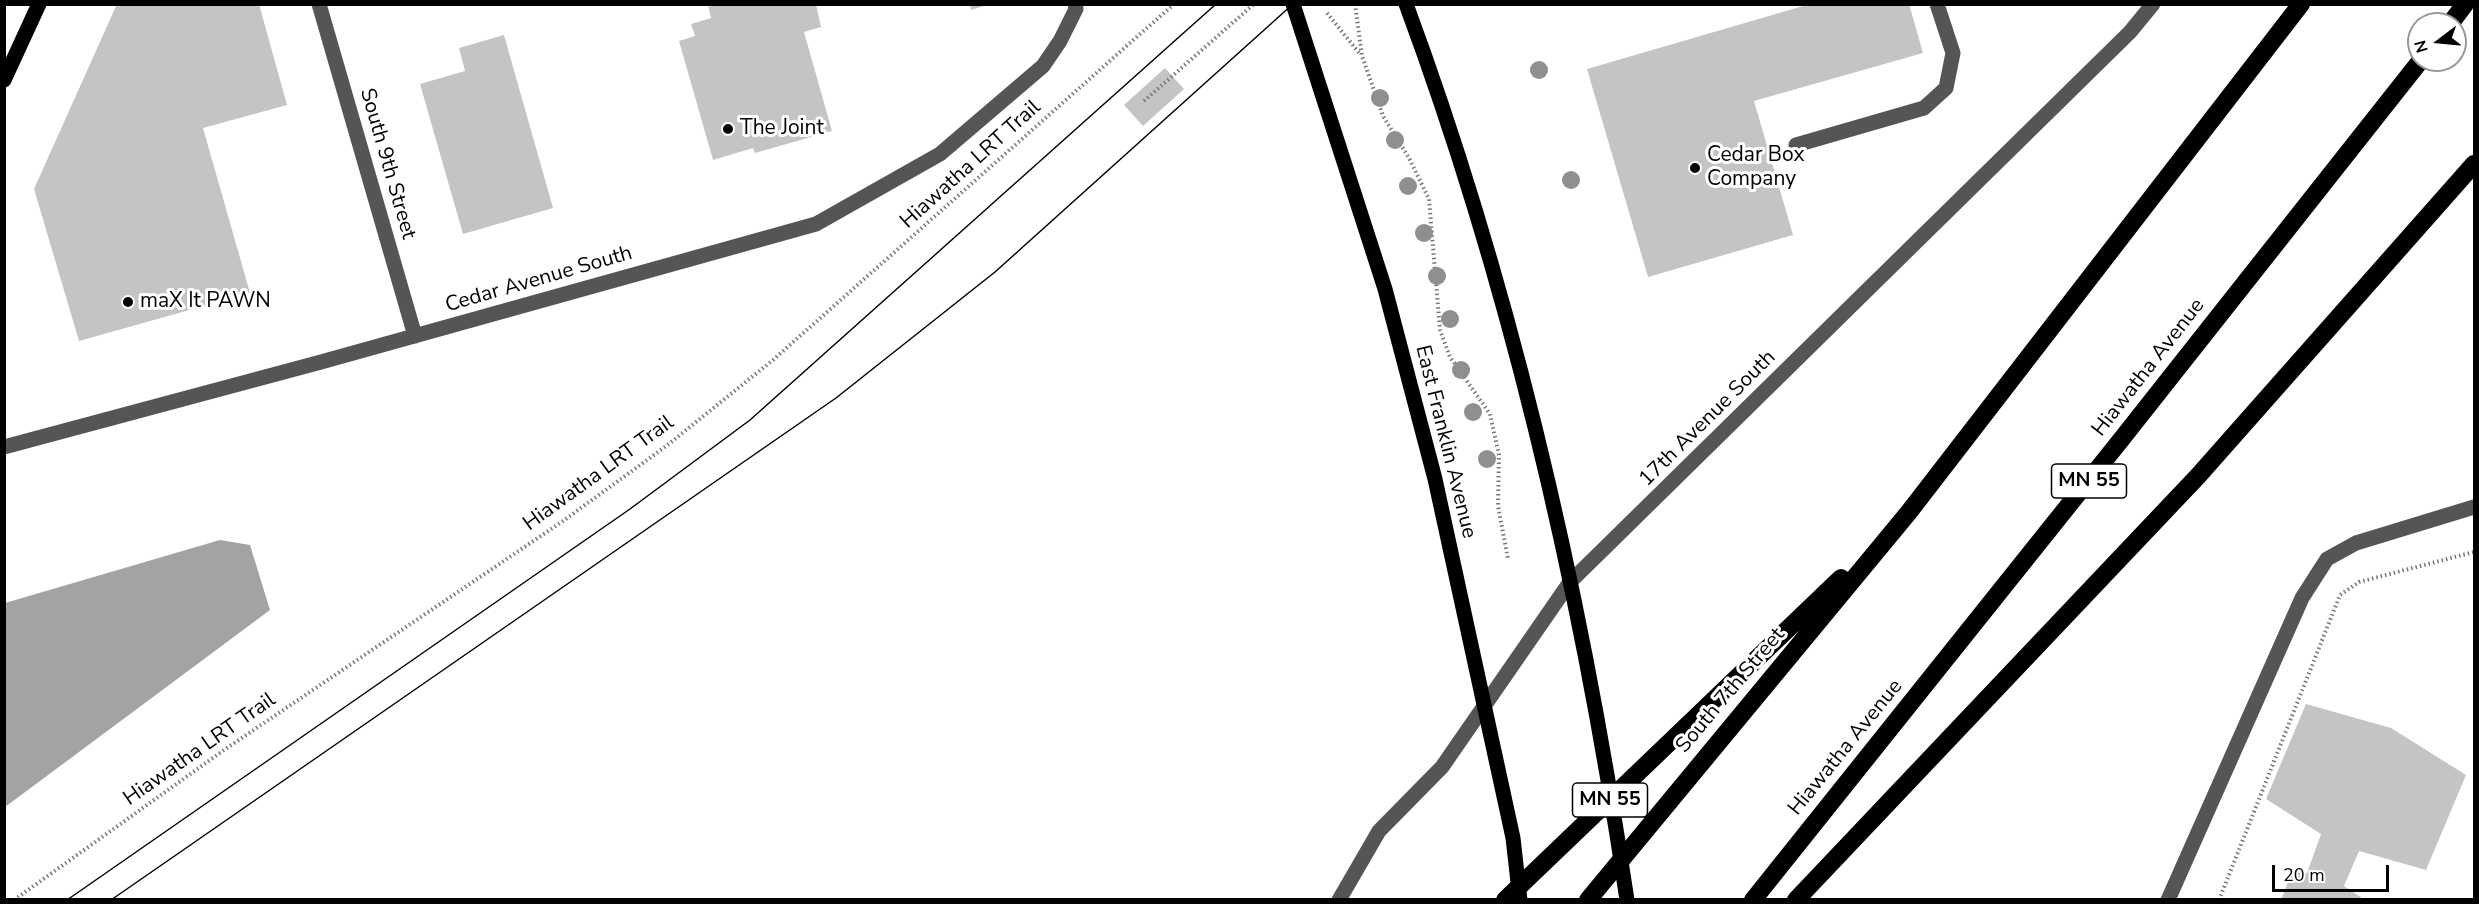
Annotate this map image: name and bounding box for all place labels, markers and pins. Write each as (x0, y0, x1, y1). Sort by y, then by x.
place label: The Joint (740, 116, 824, 142)
marker: The Joint (721, 122, 735, 136)
place label: Cedar Box Company (1707, 143, 1805, 193)
marker: Cedar Box Company (1688, 161, 1702, 175)
place label: maX It PAWN (140, 289, 271, 315)
marker: maX It PAWN (121, 295, 135, 309)

